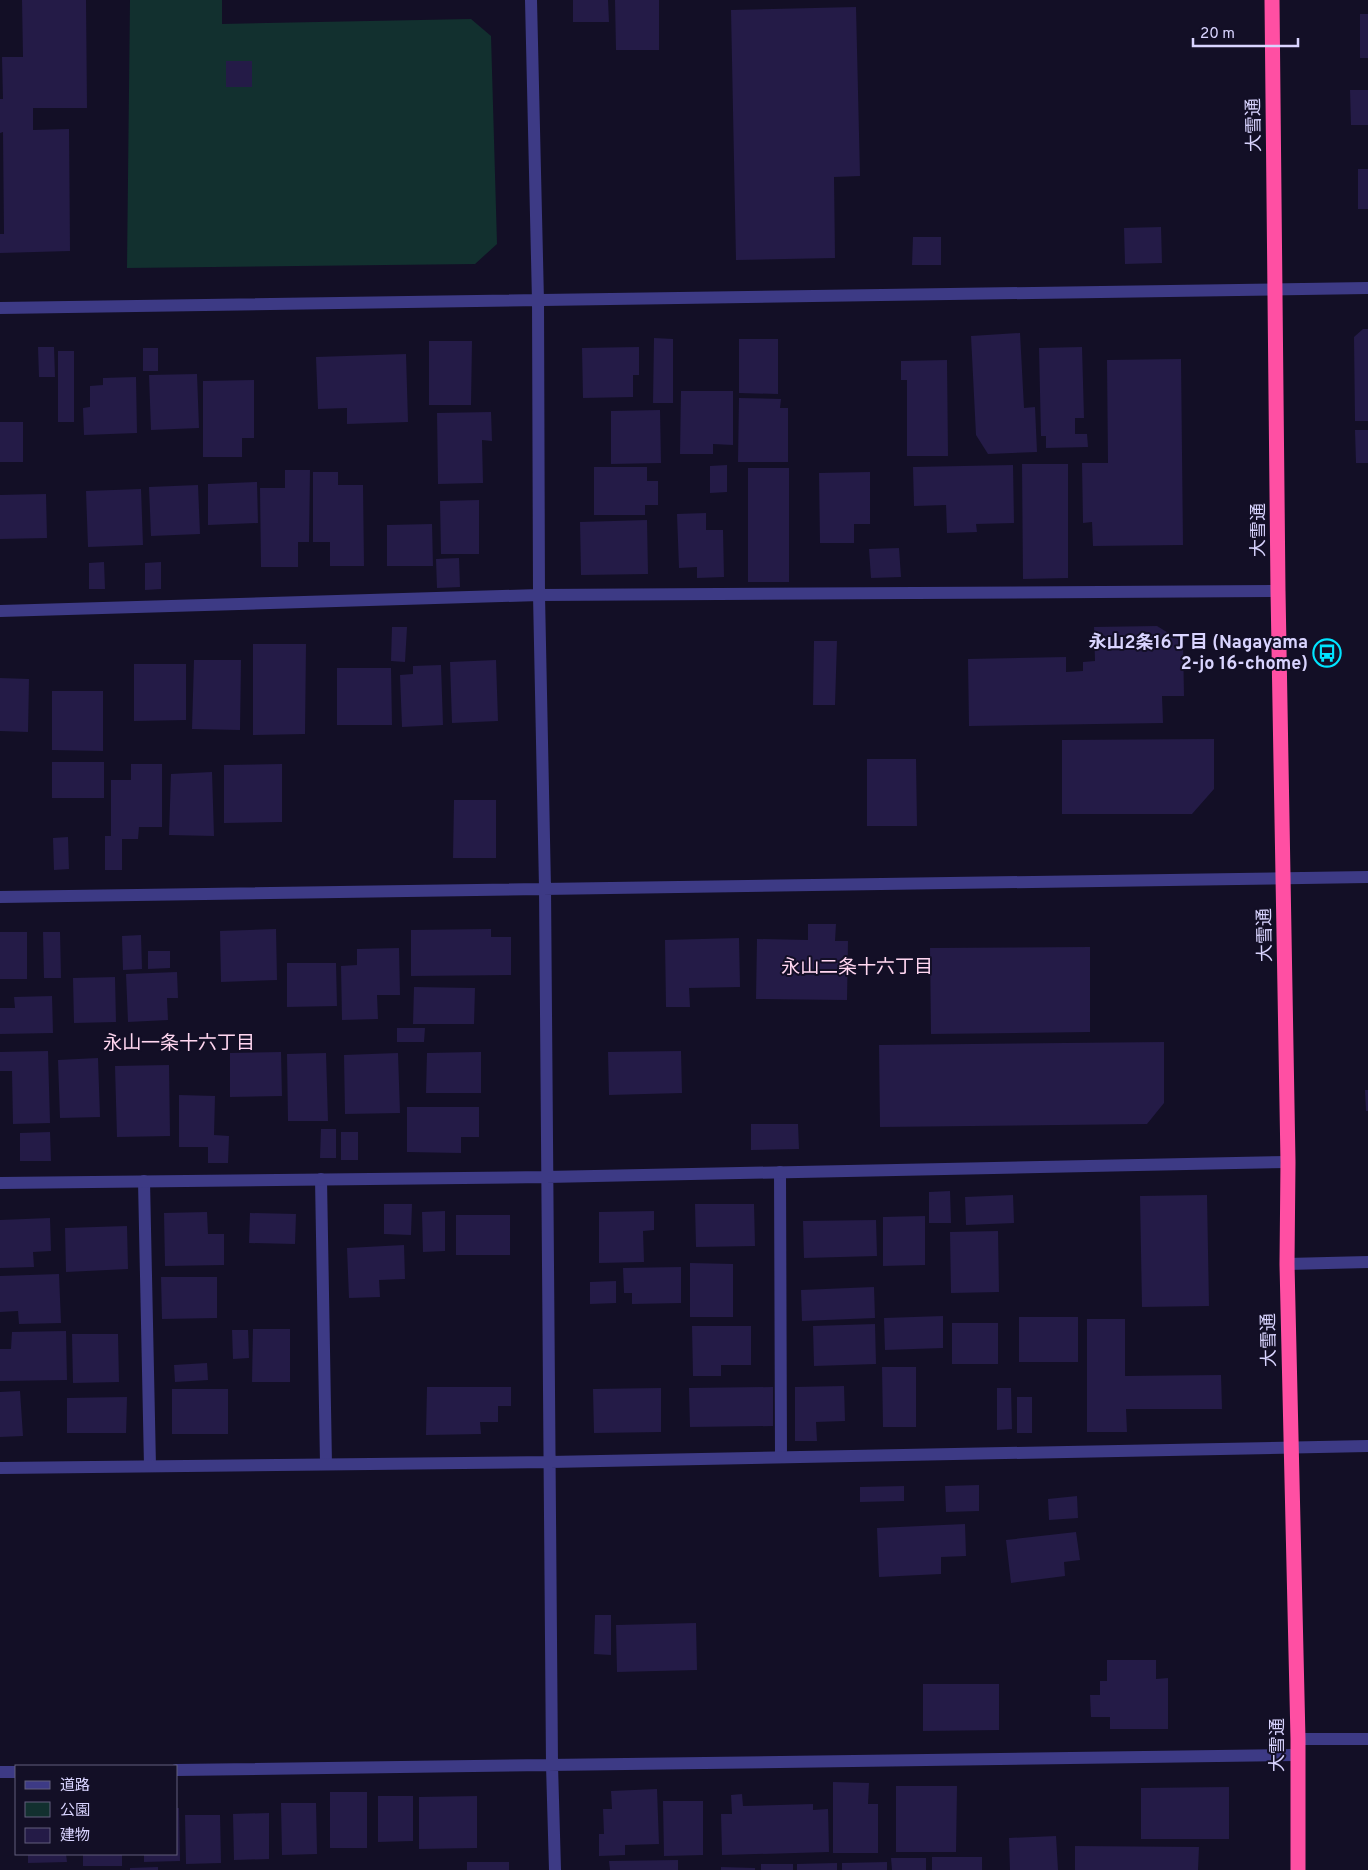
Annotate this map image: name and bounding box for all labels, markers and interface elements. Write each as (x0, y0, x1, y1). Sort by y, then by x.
scale bar (1193, 15, 1298, 47)
text: 20 m (1200, 25, 1235, 44)
street label: 大雪通 (1243, 98, 1267, 152)
street label: 大雪通 (1248, 503, 1271, 557)
place label: 永山2条16丁目 (Nagayama 2-jo 16-chome) (1088, 632, 1308, 676)
bus stop icon: 永山2条16丁目 (Nagayama 2-jo 16-chome) (1312, 638, 1342, 668)
street label: 大雪通 (1254, 908, 1278, 962)
district label: 永山二条十六丁目 (781, 956, 933, 980)
district label: 永山一条十六丁目 (103, 1032, 255, 1056)
street label: 大雪通 (1258, 1313, 1282, 1367)
street label: 大雪通 (1267, 1718, 1290, 1772)
legend (15, 1765, 178, 1855)
text: 道路 (60, 1777, 90, 1796)
text: 公園 (60, 1802, 90, 1821)
text: 建物 (60, 1827, 90, 1846)

